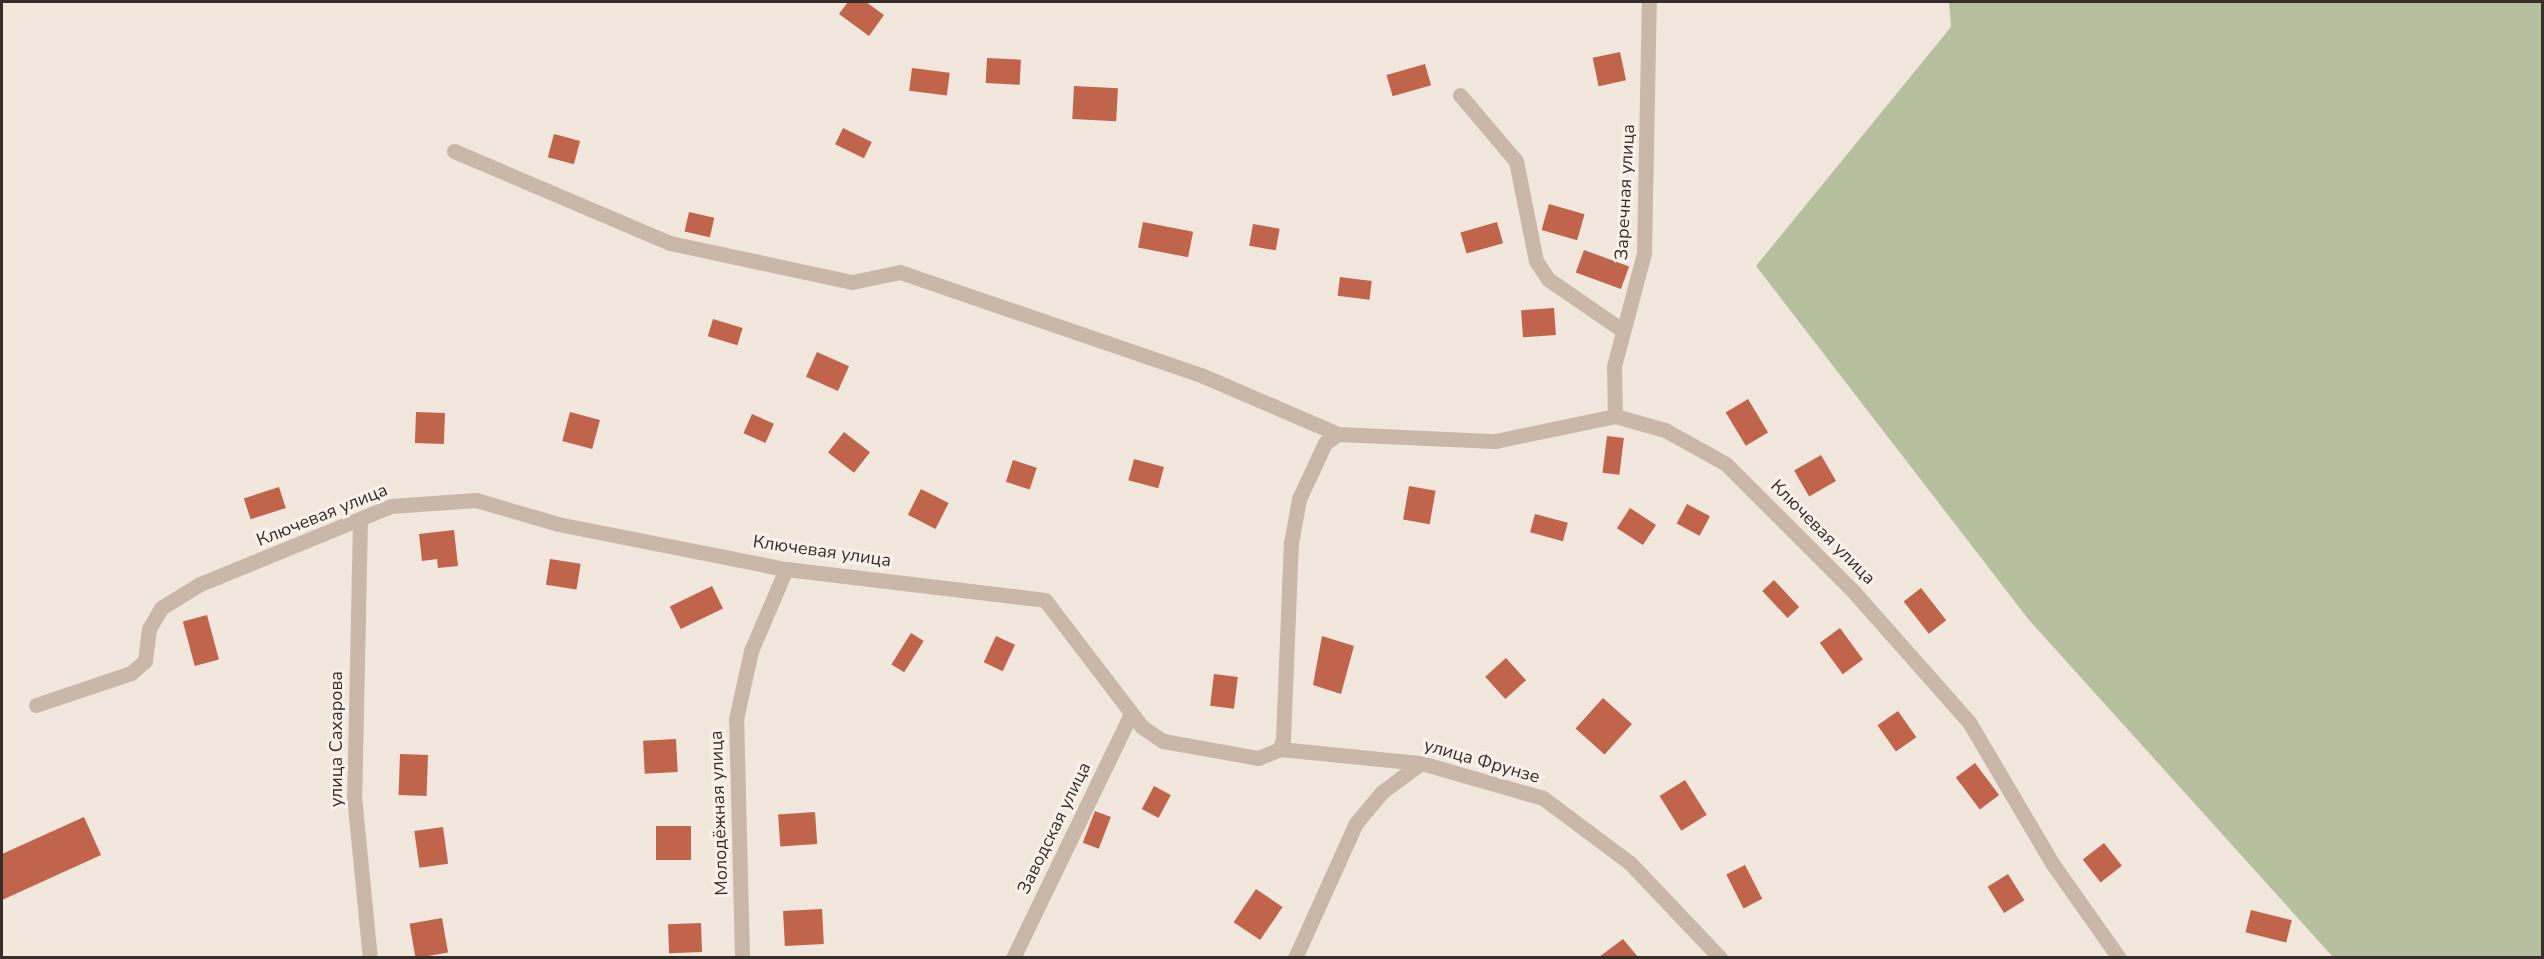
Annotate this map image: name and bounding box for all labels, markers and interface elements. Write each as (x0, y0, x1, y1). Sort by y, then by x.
street label: Заречная улица (1611, 123, 1639, 261)
street label: Ключевая улица (1766, 475, 1880, 589)
street label: Ключевая улица (253, 479, 391, 551)
street label: Ключевая улица (751, 531, 893, 571)
street label: улица Сахарова (325, 671, 347, 807)
street label: Молодёжная улица (705, 730, 733, 896)
street label: улица Фрунзе (1422, 734, 1542, 788)
street label: Заводская улица (1013, 758, 1095, 898)

